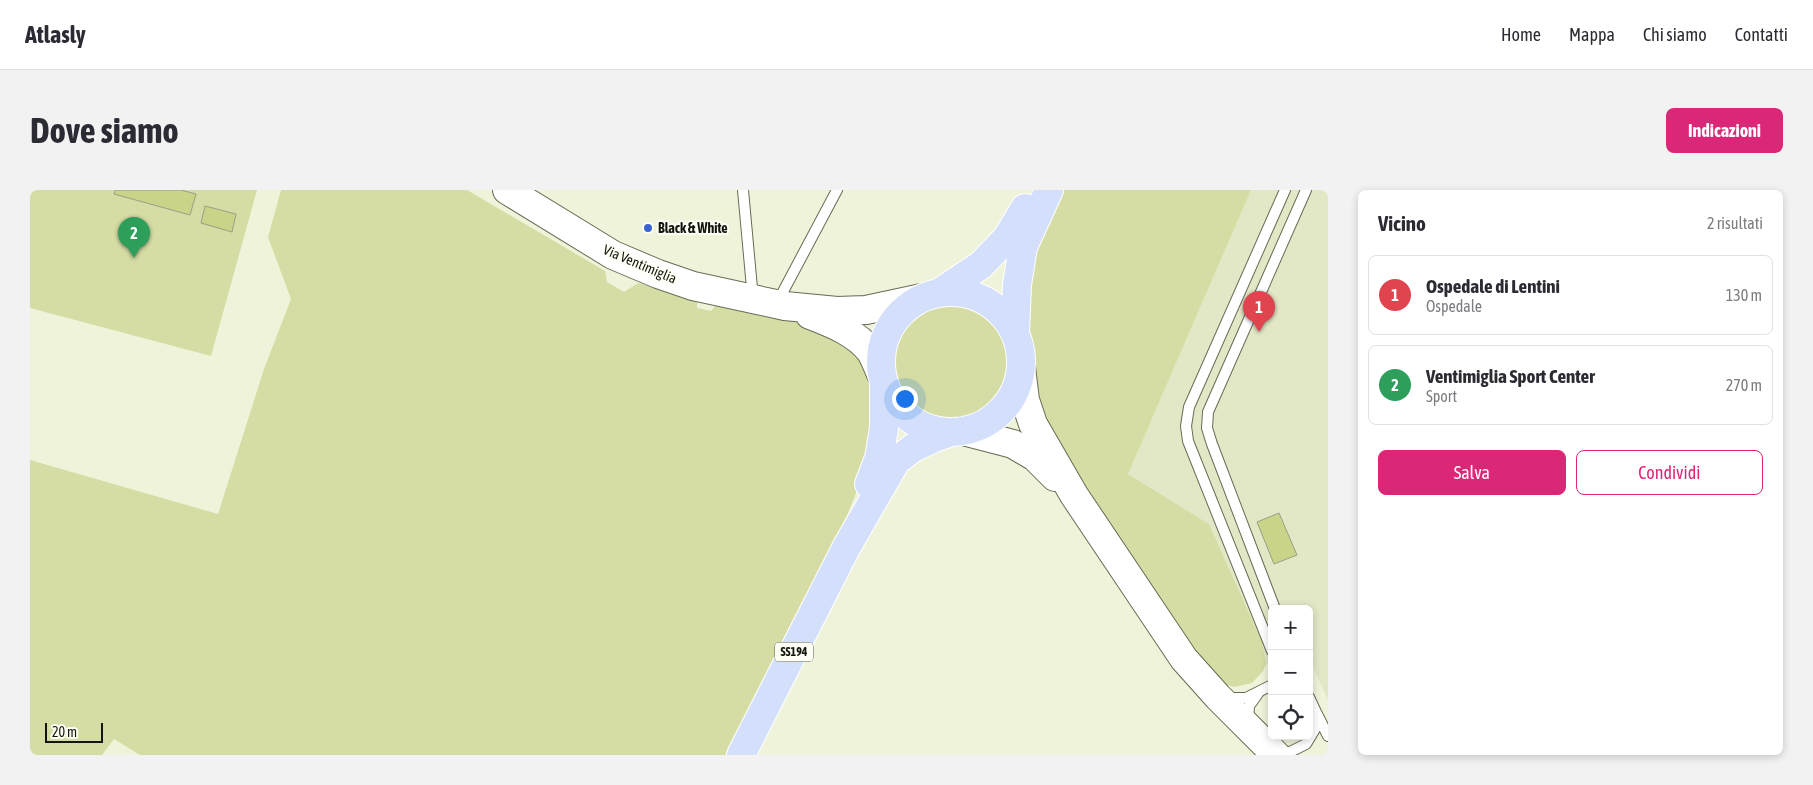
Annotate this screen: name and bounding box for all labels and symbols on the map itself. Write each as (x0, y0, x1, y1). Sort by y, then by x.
pin: 2 (118, 217, 150, 258)
place label: Black & White (658, 220, 728, 236)
marker: Black & White (642, 222, 654, 234)
street label: Via Ventimiglia (601, 241, 679, 287)
pin: 1 (1243, 291, 1275, 332)
your location (892, 386, 918, 412)
road number: SS194 (775, 642, 813, 662)
scale bar (45, 720, 102, 743)

